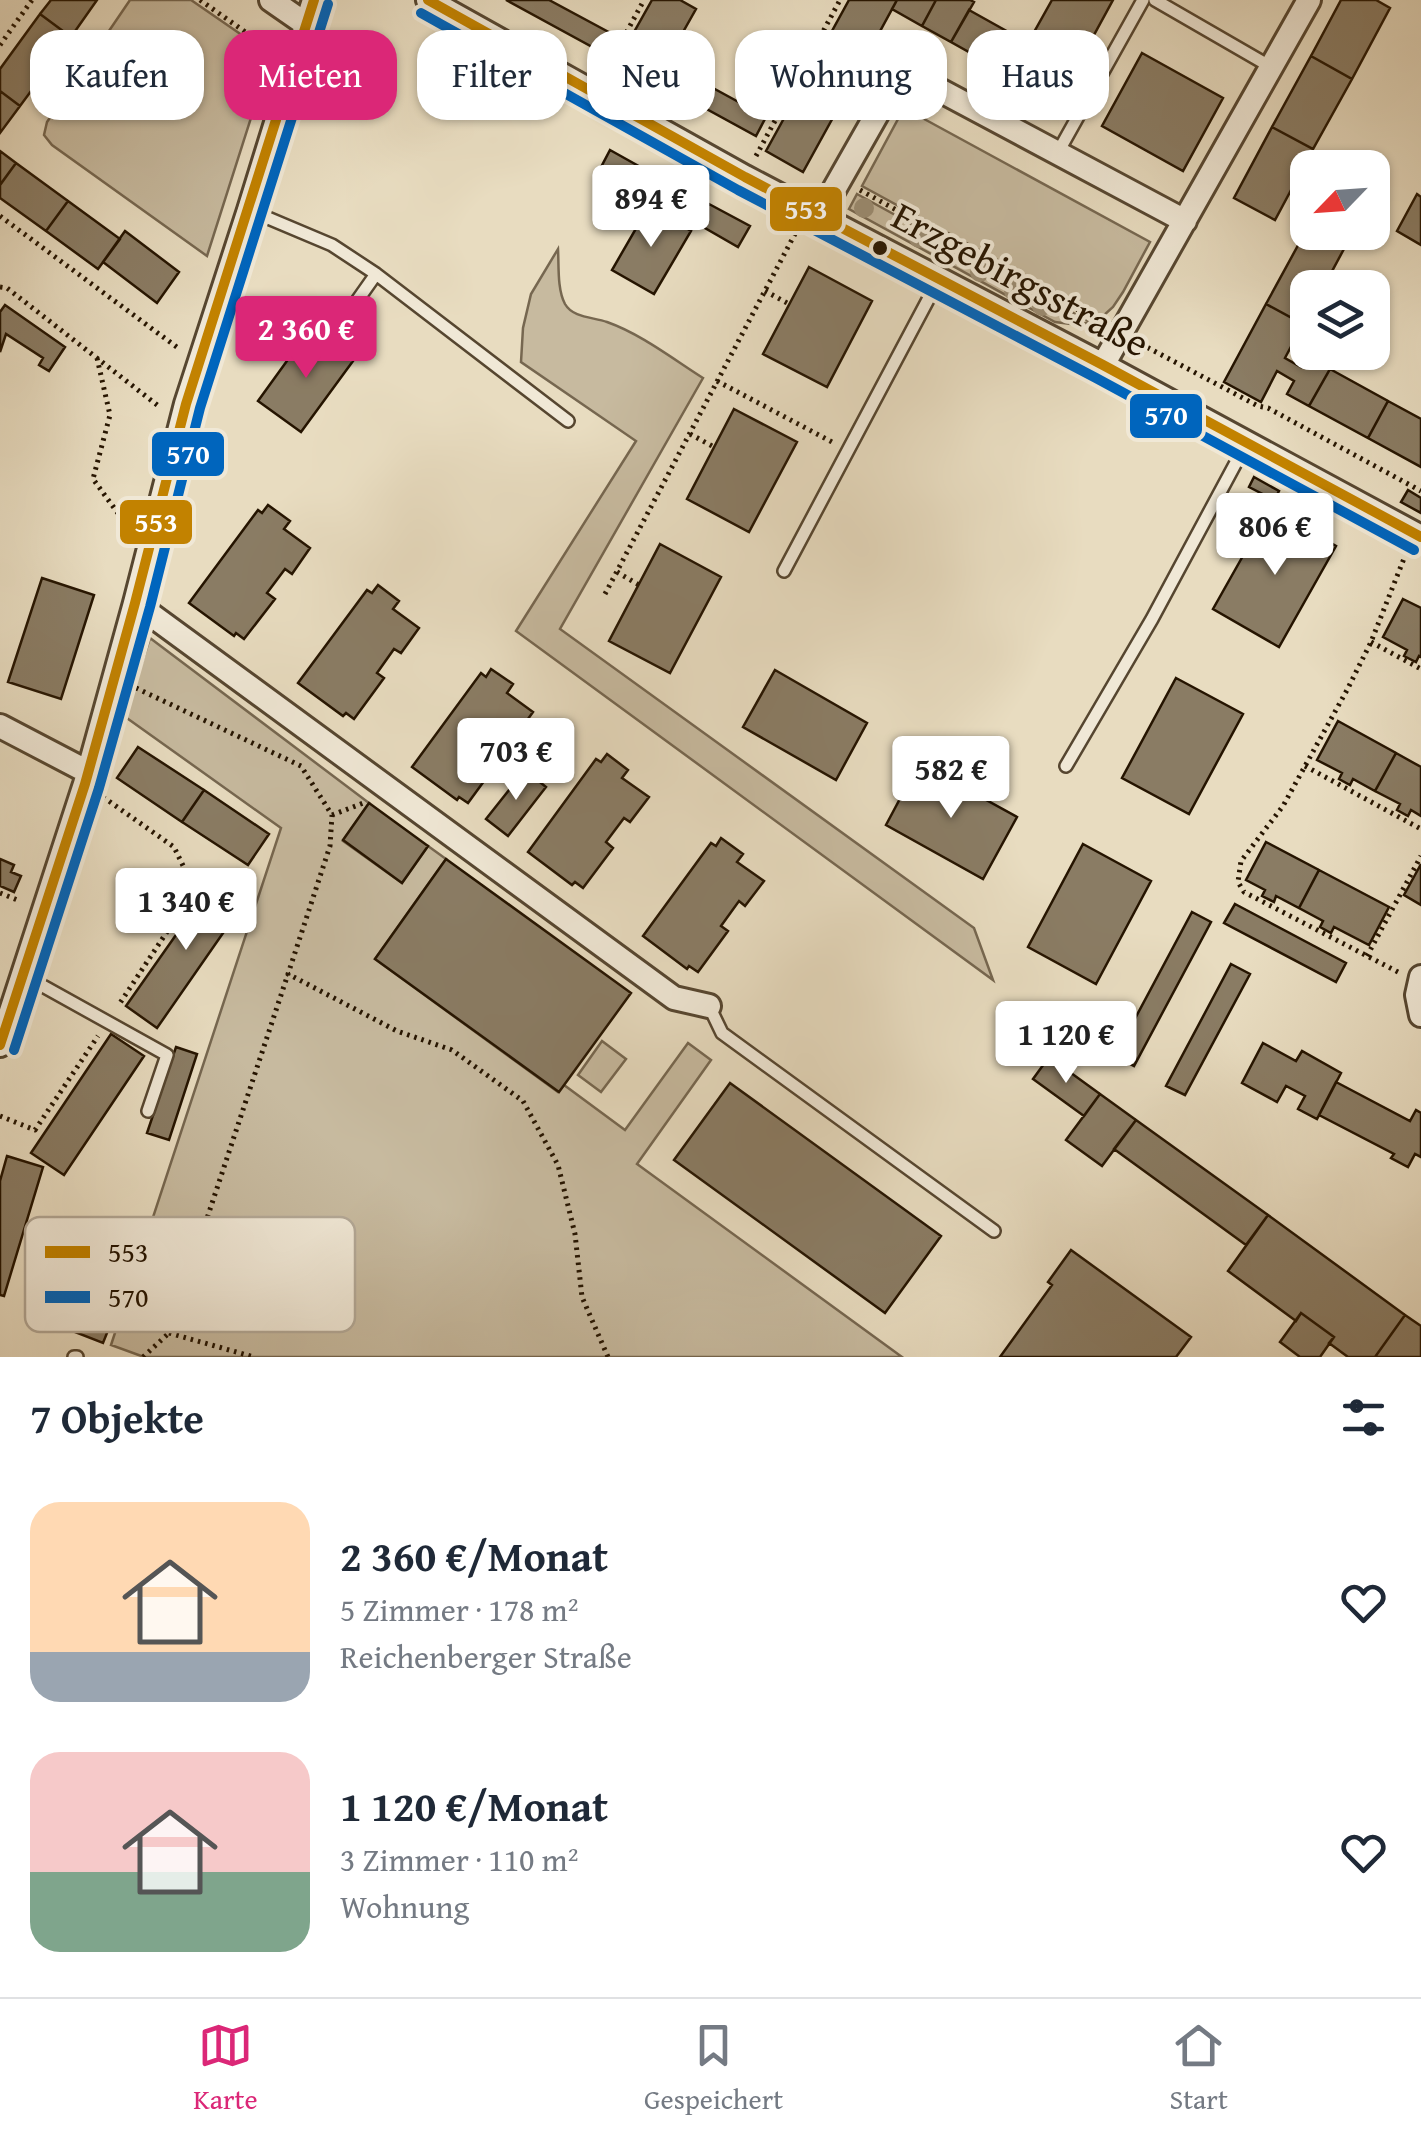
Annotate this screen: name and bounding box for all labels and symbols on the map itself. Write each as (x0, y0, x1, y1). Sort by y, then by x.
north arrow (1290, 150, 1390, 250)
pin: 894 € (581, 165, 721, 250)
line badge: 553 (768, 185, 844, 233)
street label: Erzgebirgsstraße (882, 186, 1161, 371)
text: 553 (784, 188, 828, 229)
unlabelled marker (870, 238, 890, 258)
pin: 2 360 € (214, 296, 398, 381)
line badge: 570 (1128, 392, 1204, 440)
text: 570 (1144, 394, 1188, 435)
line badge: 570 (150, 430, 226, 478)
text: 570 (166, 433, 210, 474)
pin: 806 € (1205, 493, 1345, 578)
line badge: 553 (118, 498, 194, 546)
text: 553 (134, 501, 178, 542)
pin: 703 € (446, 718, 586, 803)
pin: 582 € (881, 736, 1021, 821)
pin: 1 340 € (94, 868, 278, 953)
pin: 1 120 € (974, 1001, 1158, 1086)
legend (25, 1217, 355, 1332)
text: 553 (108, 1231, 148, 1272)
text: 570 (108, 1276, 148, 1317)

